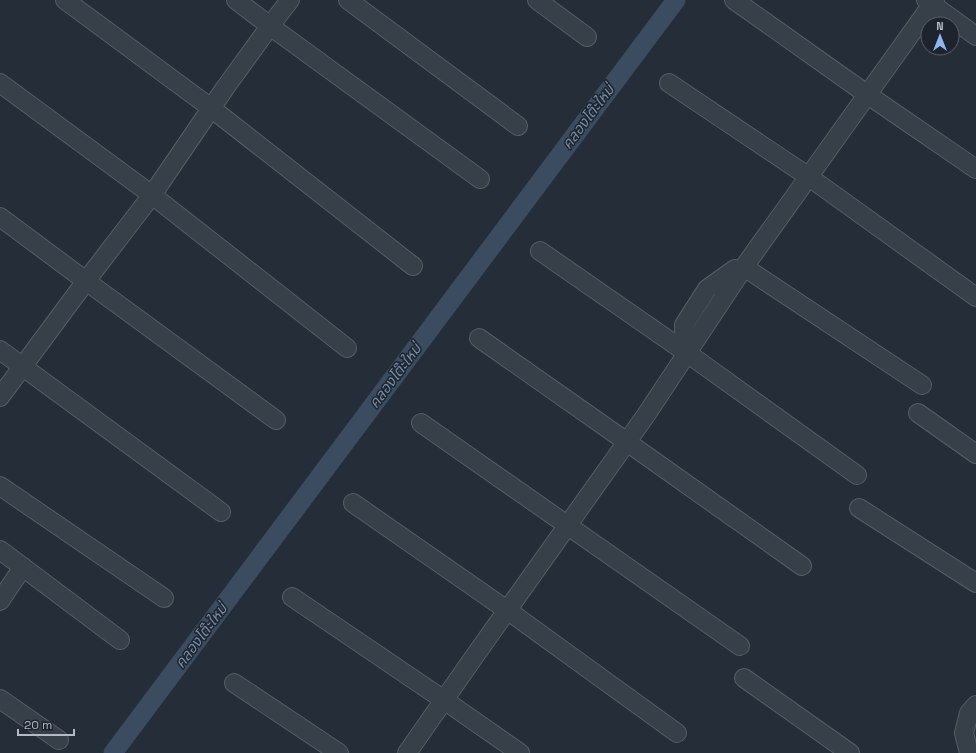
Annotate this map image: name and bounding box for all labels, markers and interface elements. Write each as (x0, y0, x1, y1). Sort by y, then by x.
north arrow (920, 16, 960, 56)
text: N (936, 19, 944, 33)
water label: คลองโต๊ะใหม่ (557, 79, 619, 153)
water label: คลองโต๊ะใหม่ (364, 338, 426, 412)
water label: คลองโต๊ะใหม่ (170, 598, 232, 672)
scale bar (18, 711, 74, 737)
text: 20 m (24, 717, 52, 733)

